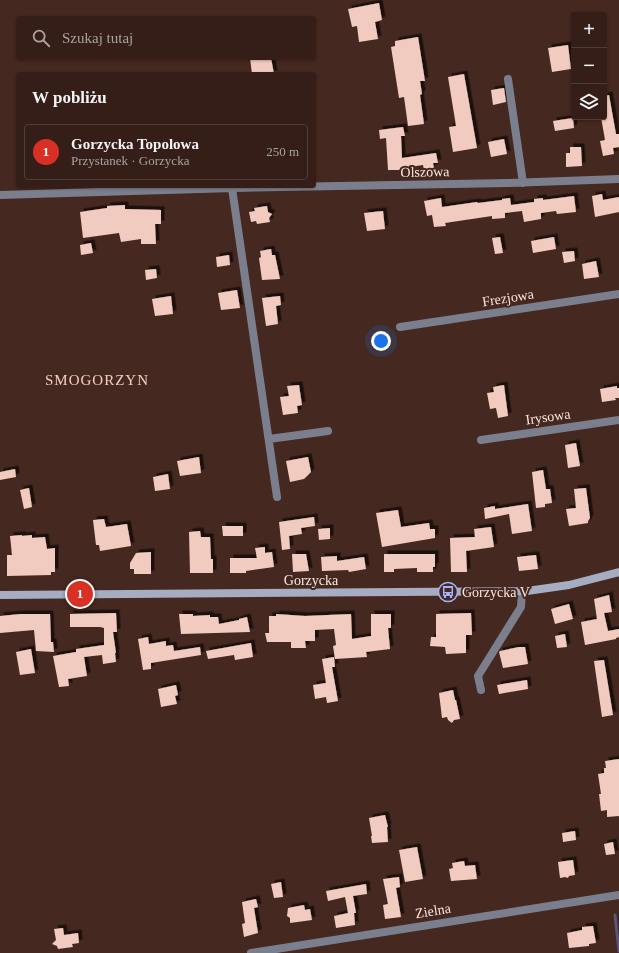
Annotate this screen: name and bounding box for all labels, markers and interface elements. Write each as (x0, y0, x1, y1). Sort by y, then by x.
map controls (571, 12, 607, 120)
button: + (571, 12, 607, 48)
search box (16, 16, 316, 60)
icon: search (30, 27, 52, 49)
text: Szukaj tutaj (62, 30, 133, 46)
button: − (571, 48, 607, 84)
button: layers (571, 84, 607, 120)
text: W pobliżu (32, 88, 107, 107)
text: Gorzycka Topolowa (71, 136, 199, 152)
text: 1 (43, 144, 49, 159)
text: 250 m (266, 144, 299, 159)
text: Przystanek · Gorzycka (71, 153, 189, 168)
street label: Olszowa (400, 164, 450, 180)
street label: Frezjowa (481, 286, 536, 309)
your location (371, 331, 391, 351)
district label: SMOGORZYN (45, 372, 149, 388)
street label: Irysowa (525, 406, 572, 428)
street label: Gorzycka (284, 573, 339, 588)
pin: 1 (67, 579, 93, 609)
bus stop icon: Gorzycka V (437, 581, 459, 603)
place label: Gorzycka V (462, 585, 530, 600)
street label: Zielna (414, 901, 453, 921)

